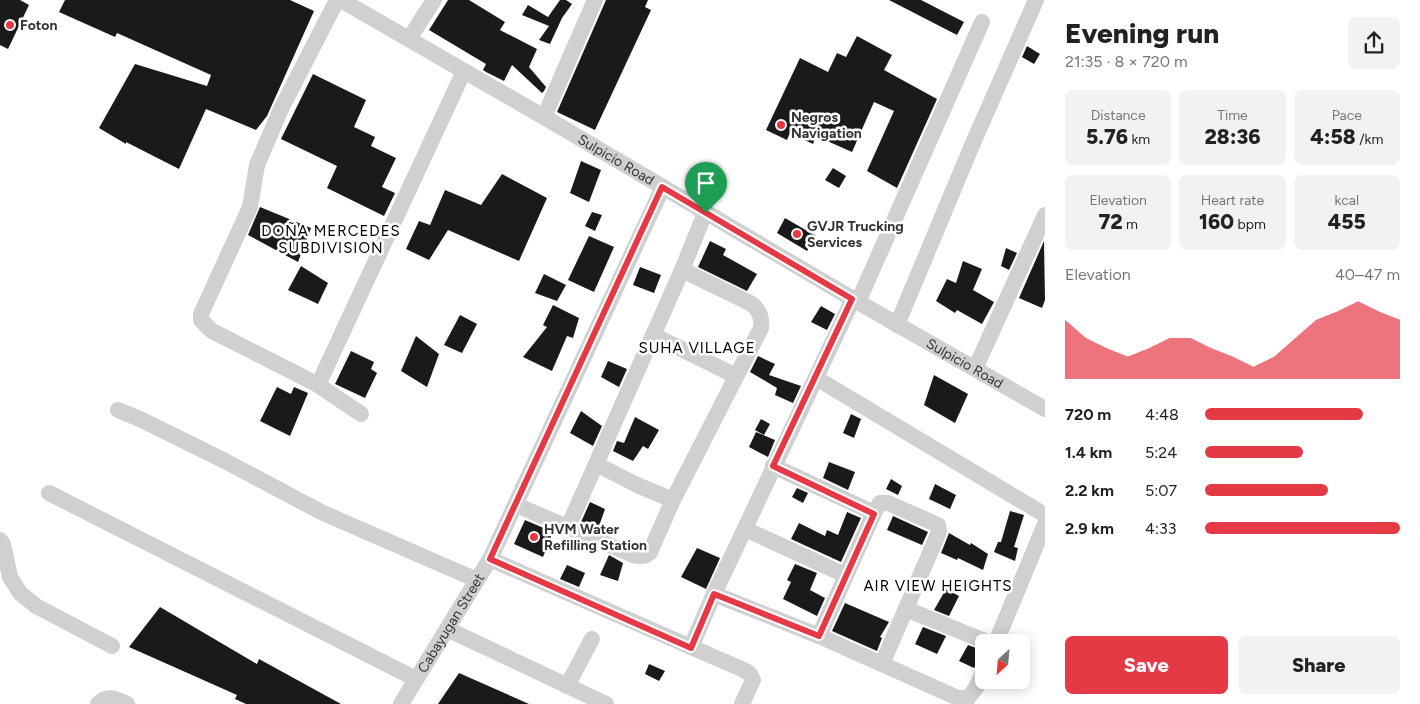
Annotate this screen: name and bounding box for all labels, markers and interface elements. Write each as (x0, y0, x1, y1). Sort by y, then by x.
text: Evening run (1065, 16, 1219, 50)
place label: Foton (20, 17, 57, 34)
button: share (1348, 17, 1400, 69)
marker: Foton (4, 19, 16, 31)
text: 21:35 · 8 × 720 m (1065, 52, 1188, 71)
text: Distance (1091, 107, 1146, 124)
text: Time (1217, 107, 1248, 124)
text: Pace (1332, 107, 1362, 124)
place label: Negros Navigation (791, 109, 862, 142)
marker: Negros Navigation (775, 119, 787, 131)
text: 5.76 (1086, 124, 1128, 149)
text: 28:36 (1204, 124, 1261, 149)
text: 4:58 (1310, 124, 1356, 149)
street label: Sulpicio Road (575, 131, 657, 189)
text: km (1128, 131, 1150, 148)
text: /km (1356, 131, 1383, 148)
pin (685, 162, 727, 213)
icon: arrive (692, 169, 720, 197)
text: Elevation (1089, 192, 1147, 209)
text: Heart rate (1201, 192, 1264, 209)
text: kcal (1335, 192, 1359, 209)
text: 72 (1098, 209, 1123, 234)
text: 160 (1199, 209, 1234, 234)
text: 455 (1328, 209, 1366, 234)
text: m (1123, 216, 1138, 233)
text: bpm (1234, 216, 1266, 233)
place label: GVJR Trucking Services (807, 218, 904, 251)
district label: DOÑA MERCEDES SUBDIVISION (261, 222, 401, 257)
marker: GVJR Trucking Services (791, 228, 803, 240)
text: Elevation (1065, 265, 1131, 284)
text: 40–47 m (1335, 265, 1400, 284)
street label: Sulpicio Road (923, 335, 1006, 392)
district label: SUHA VILLAGE (638, 339, 756, 357)
text: 720 m (1065, 405, 1111, 424)
text: 4:48 (1145, 405, 1179, 424)
text: 1.4 km (1065, 443, 1112, 462)
text: 5:24 (1145, 443, 1177, 462)
text: 2.2 km (1065, 481, 1114, 500)
text: 5:07 (1145, 481, 1177, 500)
text: 2.9 km (1065, 519, 1114, 538)
text: 4:33 (1145, 519, 1176, 538)
place label: HVM Water Refilling Station (544, 521, 647, 554)
marker: HVM Water Refilling Station (528, 531, 540, 543)
street label: Cabayugan Street (414, 570, 488, 676)
district label: AIR VIEW HEIGHTS (863, 577, 1013, 595)
north arrow (975, 634, 1030, 689)
map controls (975, 634, 1030, 689)
button: Save (1065, 636, 1228, 694)
button: Share (1238, 636, 1400, 694)

